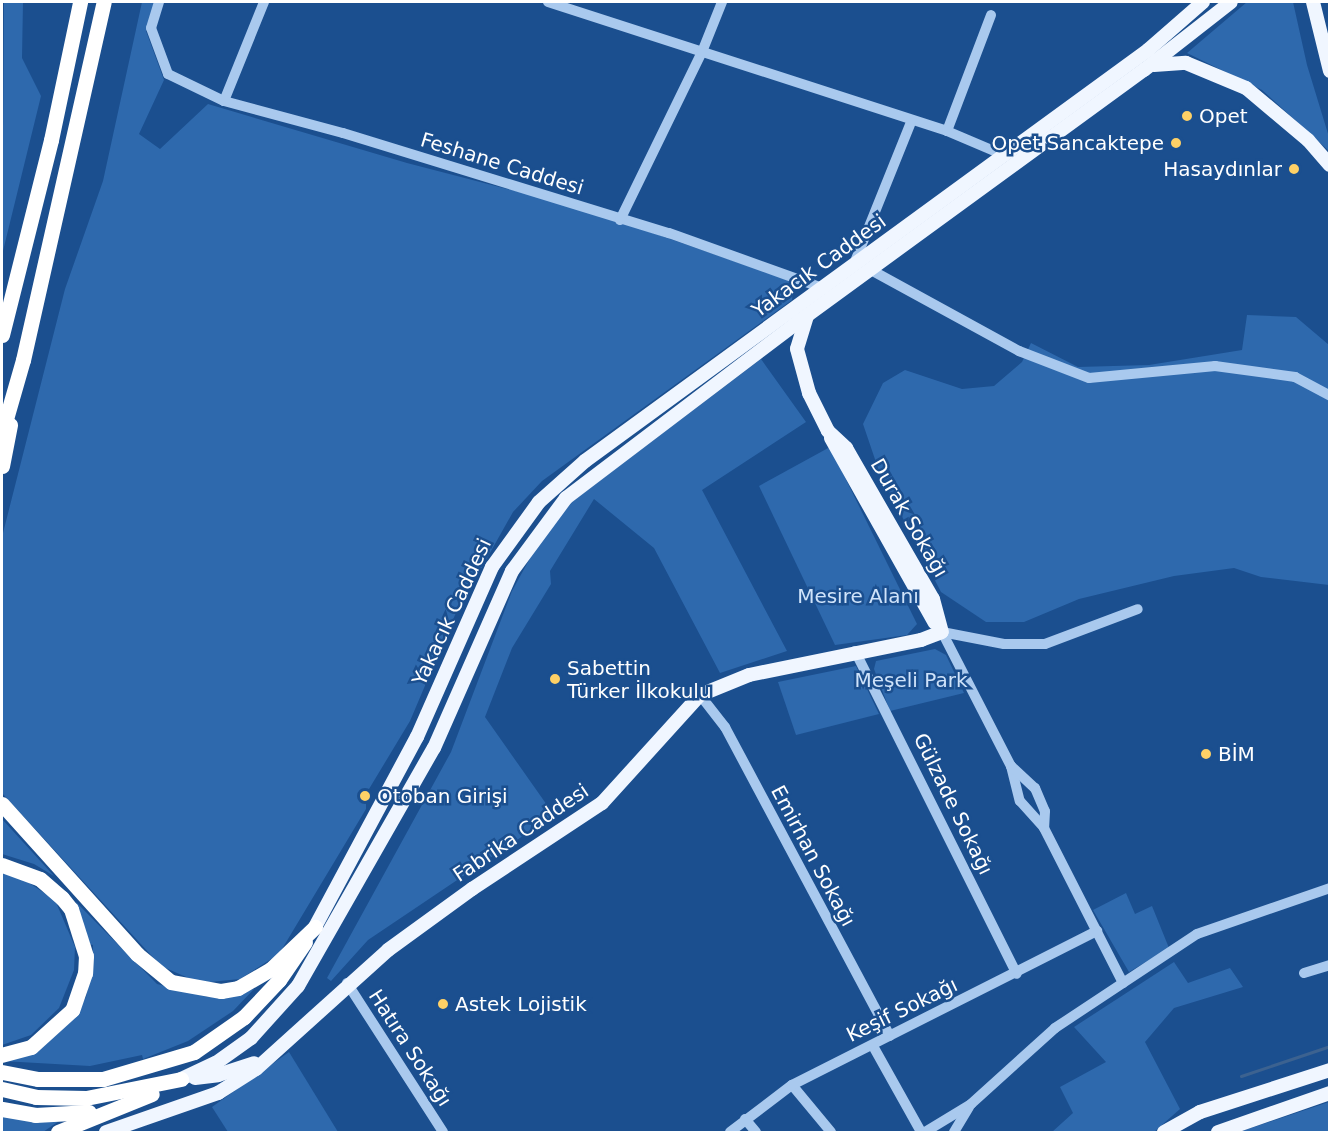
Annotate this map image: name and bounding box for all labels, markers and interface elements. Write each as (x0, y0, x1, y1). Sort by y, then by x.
place label: Opet (1199, 104, 1248, 128)
marker: Opet (1180, 109, 1194, 123)
street label: Feshane Caddesi (418, 128, 586, 200)
place label: Opet Sancaktepe (991, 131, 1164, 155)
marker: Opet Sancaktepe (1169, 136, 1183, 150)
place label: Hasaydınlar (1163, 157, 1282, 181)
marker: Hasaydınlar (1287, 162, 1301, 176)
street label: Yakacık Caddesi (747, 209, 891, 323)
street label: Durak Sokağı (865, 454, 953, 582)
street label: Yakacık Caddesi (407, 535, 497, 689)
park label: Mesire Alanı (797, 584, 919, 608)
place label: Sabettin Türker İlkokulu (567, 656, 712, 703)
park label: Meşeli Park (855, 668, 967, 692)
marker: Sabettin Türker İlkokulu (548, 672, 562, 686)
street label: Gülzade Sokağı (908, 729, 998, 879)
place label: BİM (1218, 742, 1255, 766)
marker: BİM (1199, 747, 1213, 761)
street label: Fabrika Caddesi (449, 779, 593, 887)
street label: Emirhan Sokağı (766, 781, 860, 931)
place label: Otoban Girişi (377, 784, 508, 808)
marker: Otoban Girişi (358, 789, 372, 803)
street label: Keşif Sokağı (843, 973, 961, 1047)
street label: Hatıra Sokağı (363, 985, 457, 1111)
place label: Astek Lojistik (455, 992, 587, 1016)
marker: Astek Lojistik (436, 997, 450, 1011)

